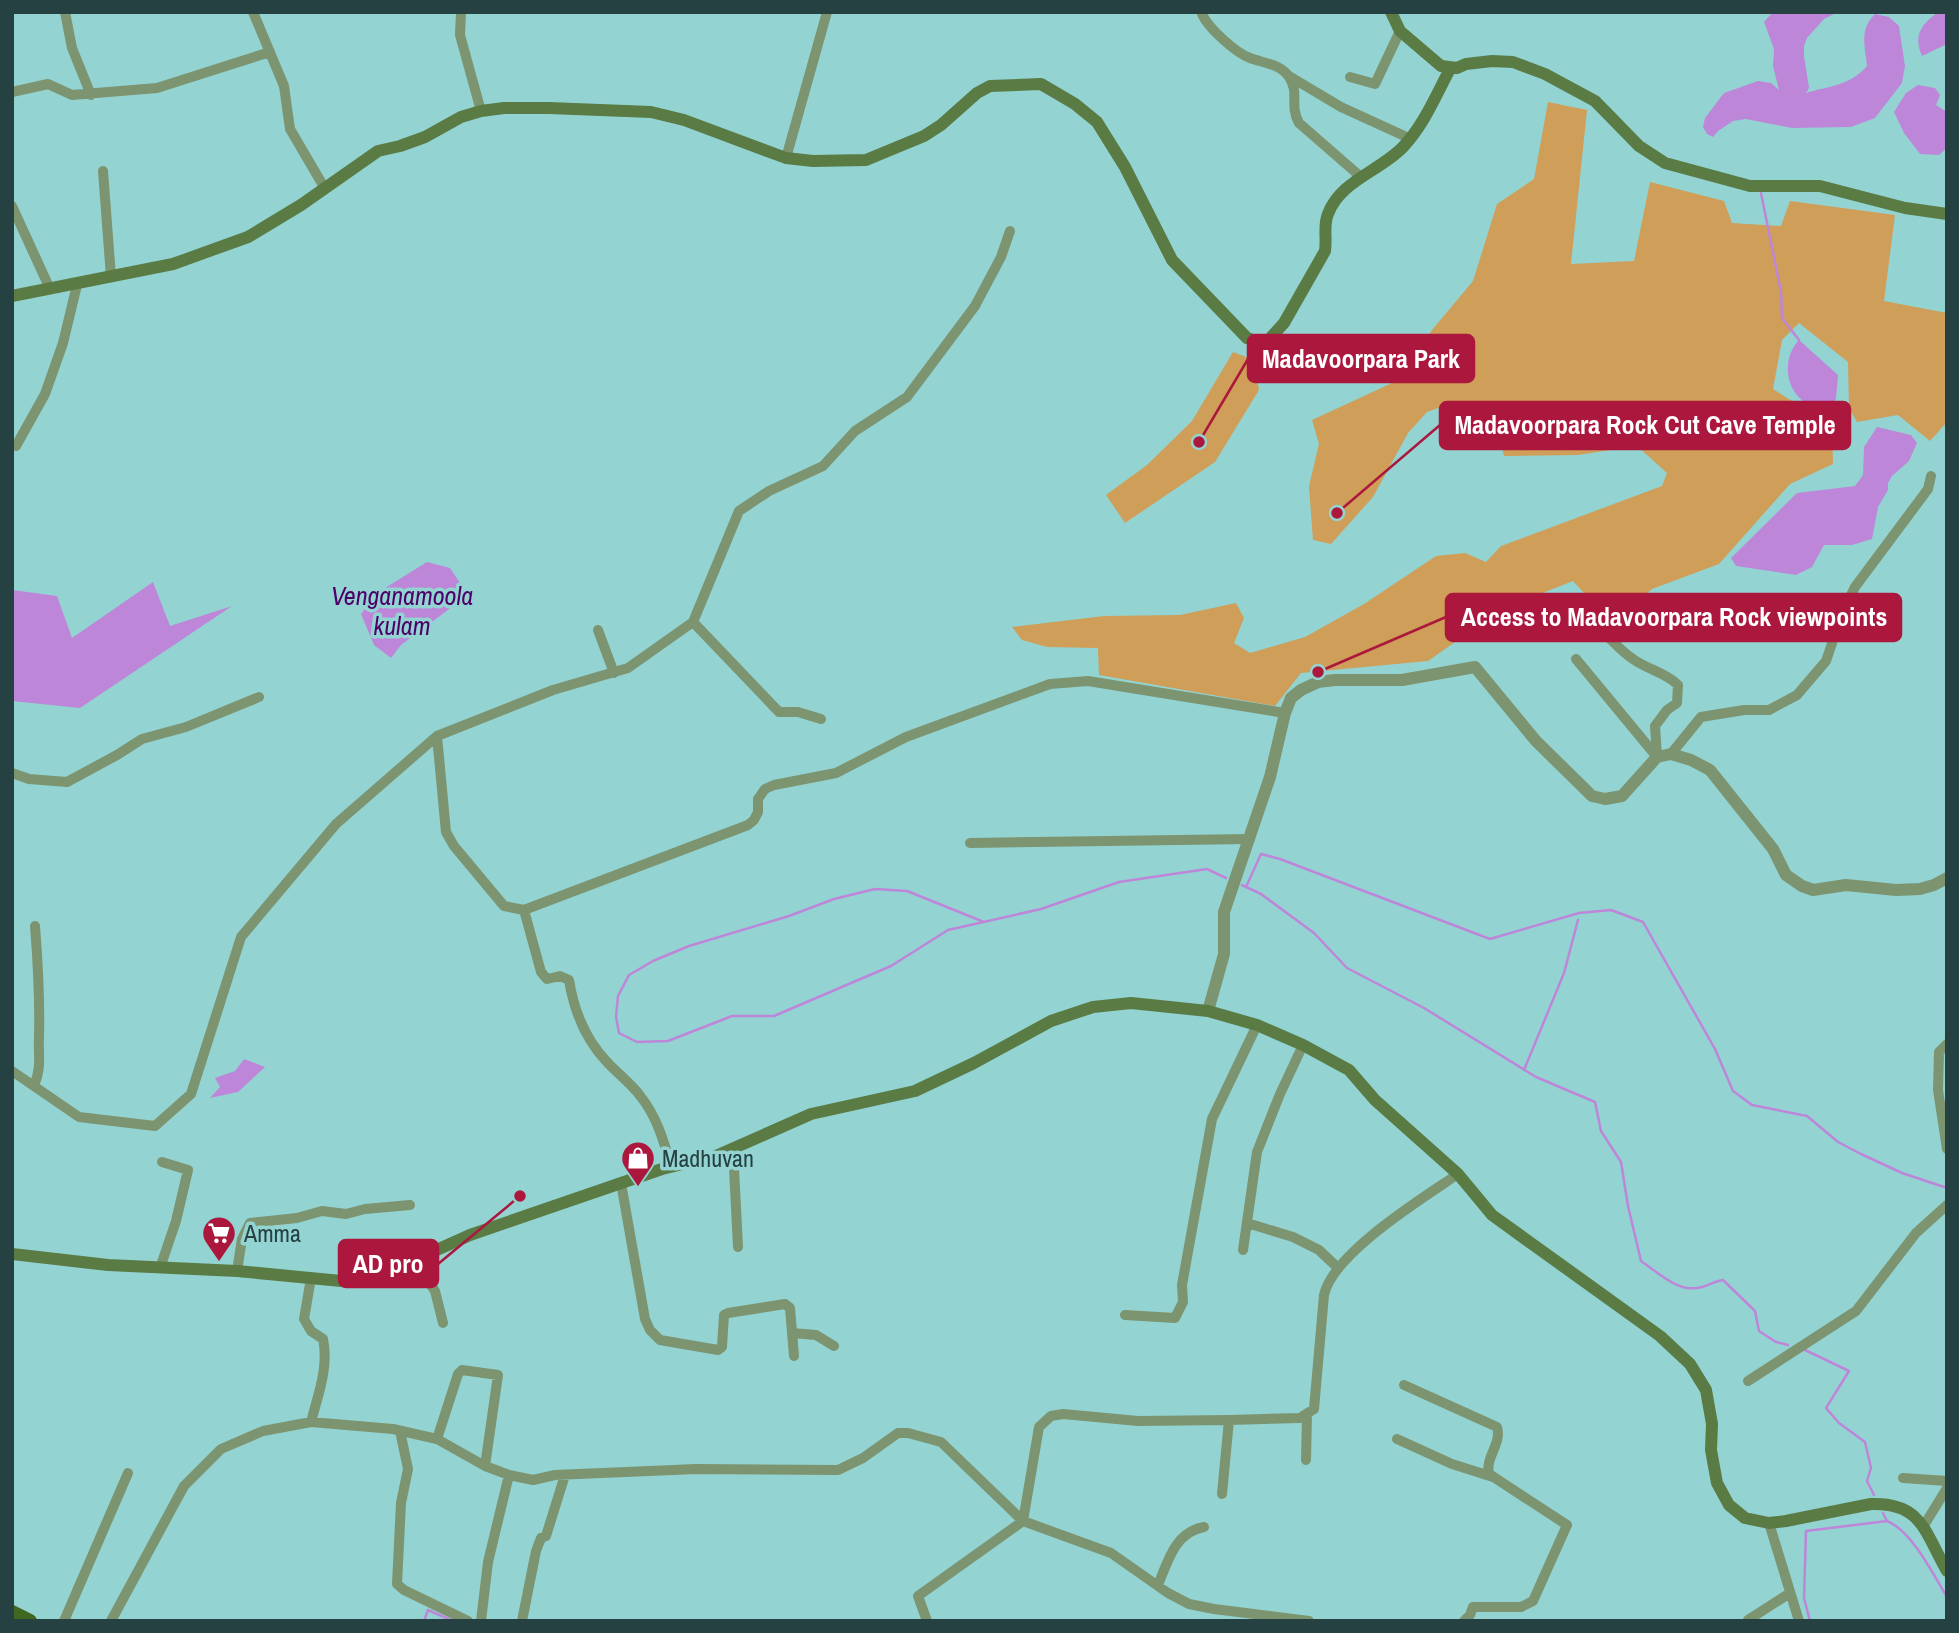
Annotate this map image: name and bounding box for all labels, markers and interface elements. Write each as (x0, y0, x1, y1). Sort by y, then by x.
callout: Madavoorpara Park (1248, 335, 1474, 382)
text: Madavoorpara Park (1262, 341, 1460, 376)
callout: Madavoorpara Rock Cut Cave Temple (1440, 402, 1850, 449)
text: Madavoorpara Rock Cut Cave Temple (1454, 407, 1836, 442)
water label: Venganamoola kulam (331, 578, 473, 643)
callout: Access to Madavoorpara Rock viewpoints (1446, 594, 1901, 641)
text: Access to Madavoorpara Rock viewpoints (1461, 599, 1887, 634)
shop icon: Madhuvan (619, 1139, 657, 1188)
place label: Madhuvan (662, 1142, 754, 1174)
supermarket icon: Amma (200, 1214, 238, 1263)
place label: Amma (243, 1217, 301, 1249)
callout: AD pro (339, 1240, 438, 1287)
text: AD pro (352, 1246, 424, 1281)

